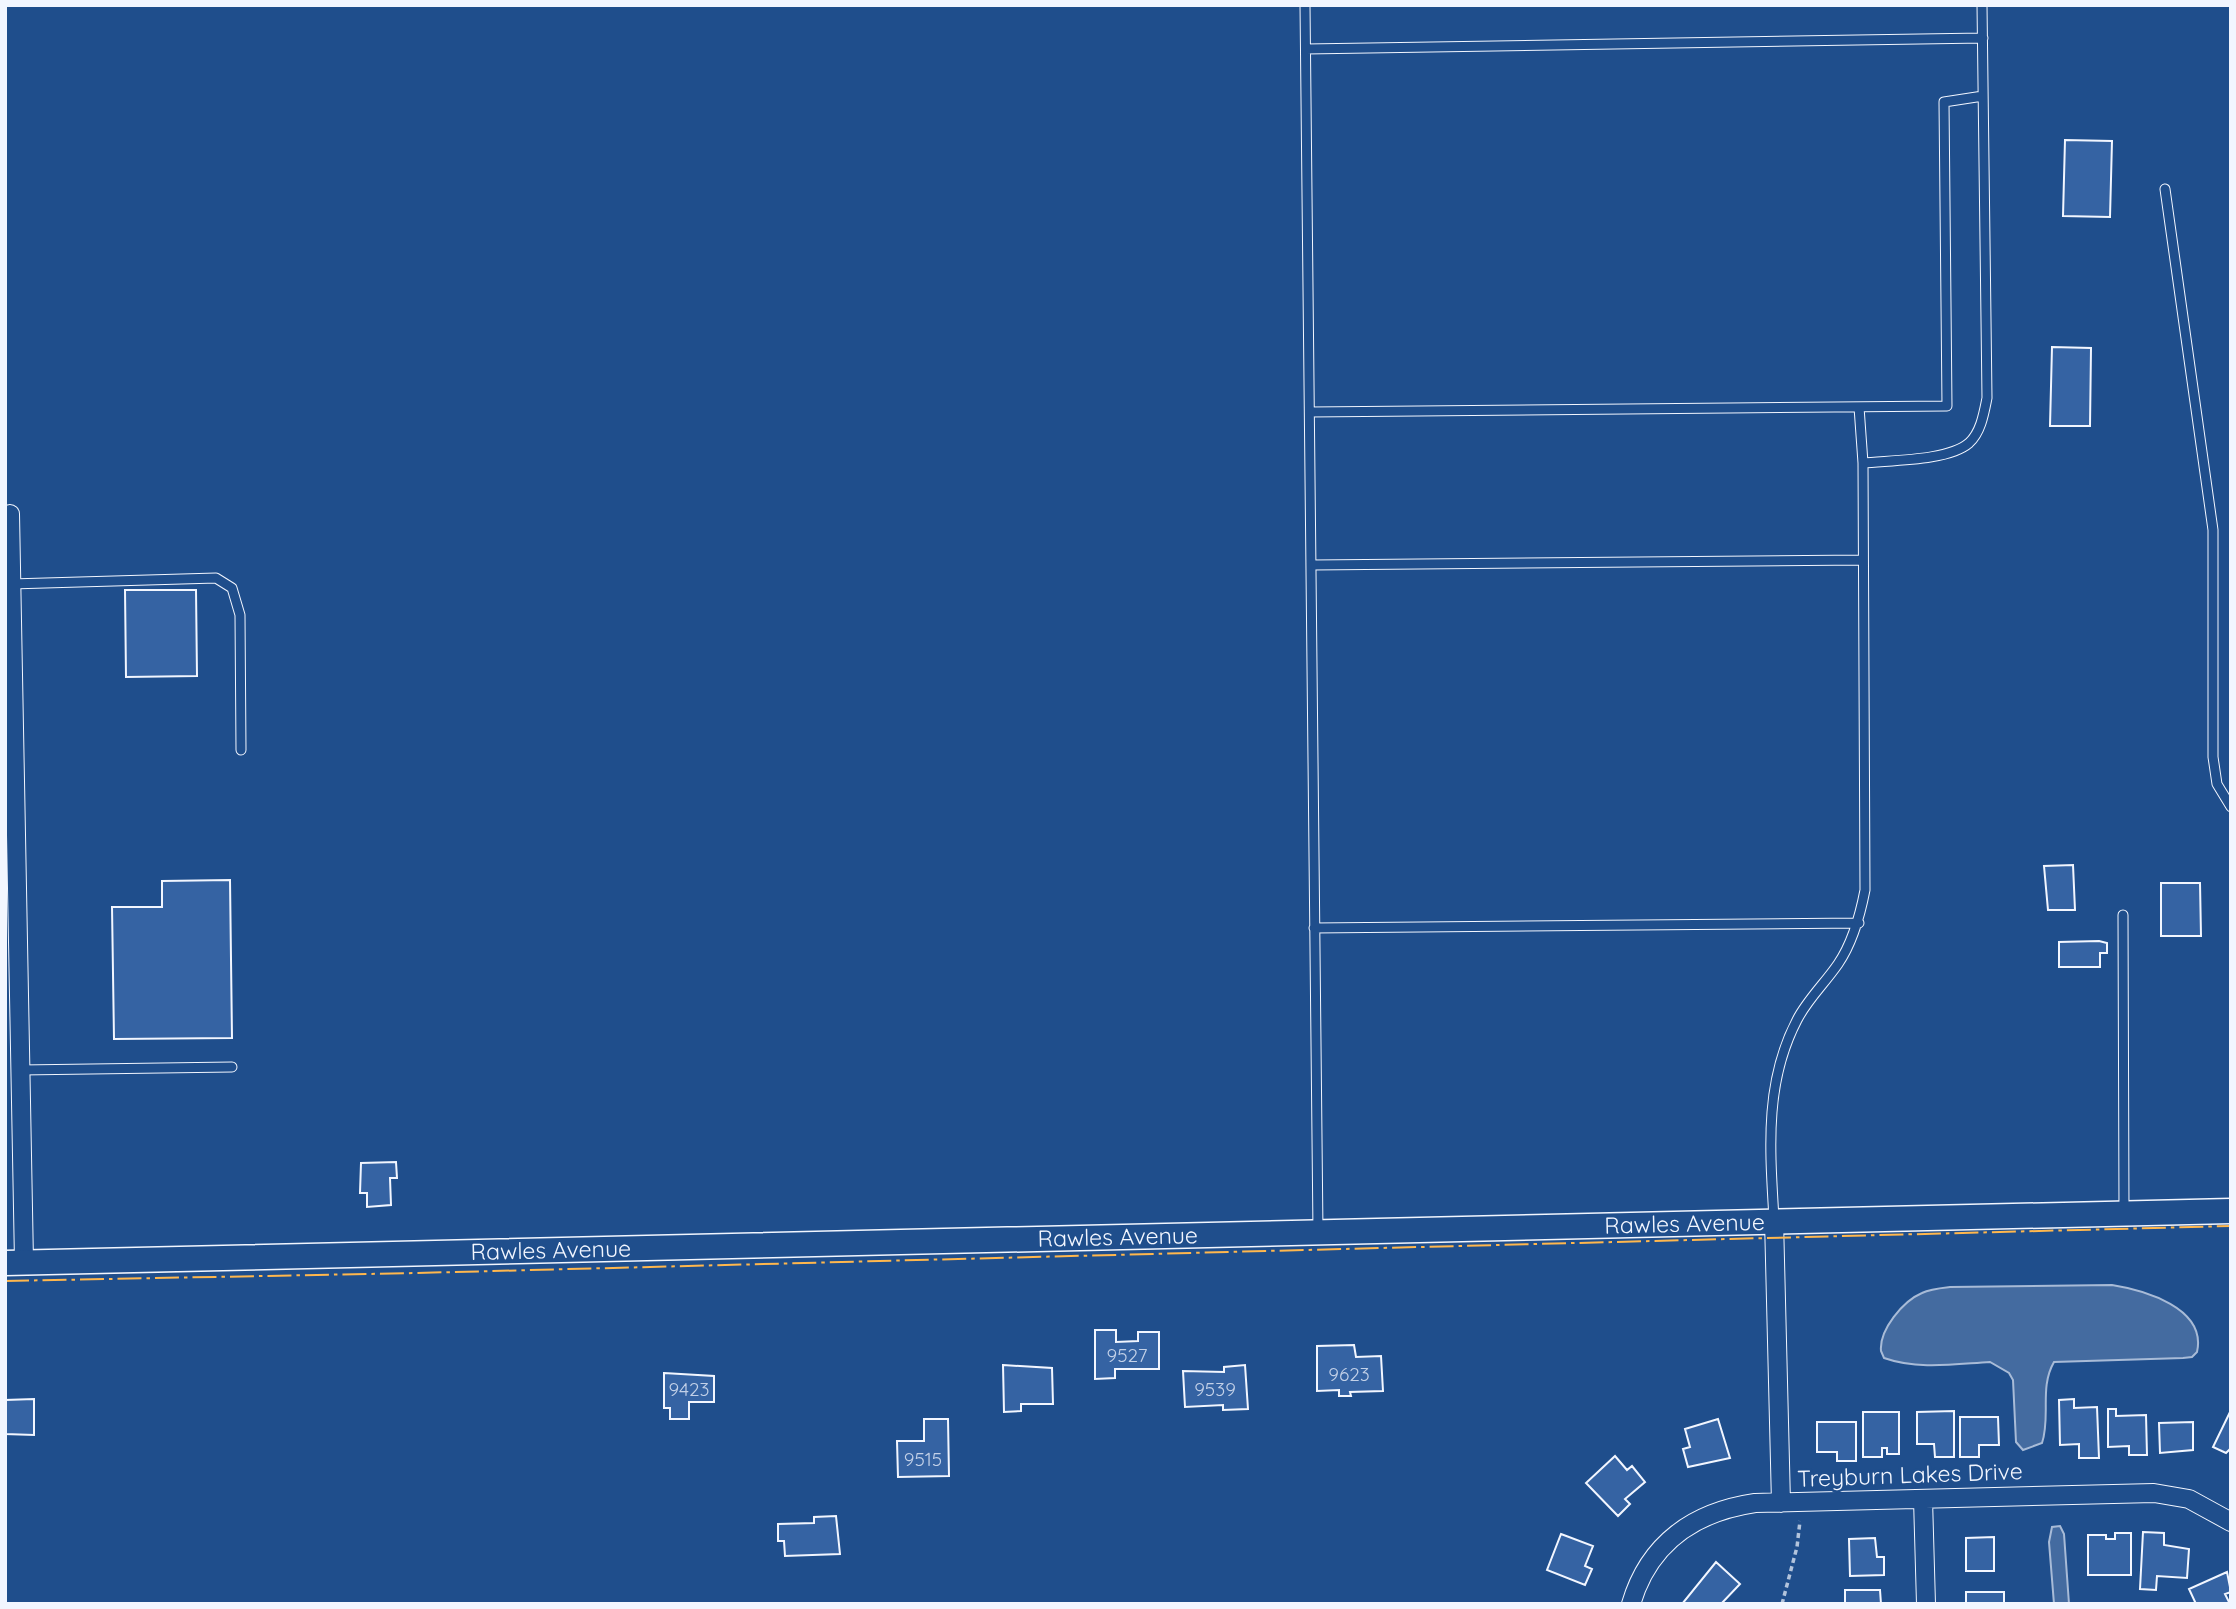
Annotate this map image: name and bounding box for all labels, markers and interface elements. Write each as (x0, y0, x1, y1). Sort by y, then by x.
street label: Rawles Avenue (1604, 1207, 1765, 1240)
street label: Rawles Avenue (1037, 1220, 1198, 1253)
street label: Rawles Avenue (470, 1233, 631, 1266)
house number: 9527 (1107, 1343, 1148, 1367)
house number: 9623 (1328, 1362, 1370, 1386)
house number: 9423 (668, 1377, 710, 1401)
house number: 9539 (1194, 1377, 1236, 1401)
house number: 9515 (904, 1447, 942, 1471)
street label: Treyburn Lakes Drive (1797, 1456, 2023, 1493)

